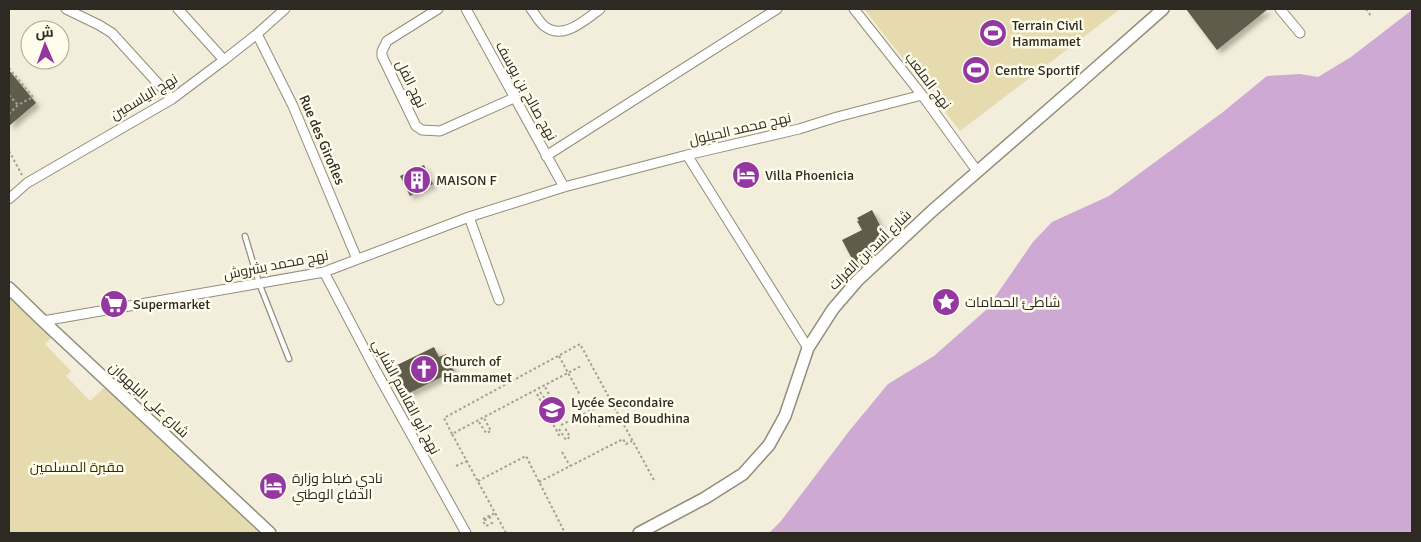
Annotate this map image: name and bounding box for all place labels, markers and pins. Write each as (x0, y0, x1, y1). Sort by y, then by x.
place label: Terrain Civil Hammamet (1012, 17, 1083, 50)
sports icon: Terrain Civil Hammamet (978, 18, 1008, 48)
sports icon: Centre Sportif (961, 55, 991, 85)
place label: Centre Sportif (995, 62, 1081, 79)
hotel icon: Villa Phoenicia (731, 160, 761, 190)
building icon: MAISON F (402, 165, 432, 195)
place label: Villa Phoenicia (765, 167, 854, 184)
place label: MAISON F (436, 172, 497, 189)
place icon: شاطئ الحمامات (931, 287, 961, 317)
supermarket icon: Supermarket (99, 289, 129, 319)
place label: شاطئ الحمامات (965, 294, 1060, 311)
place label: Supermarket (133, 296, 210, 313)
place label: Church of Hammamet (443, 353, 512, 386)
church icon: Church of Hammamet (409, 354, 439, 384)
place label: Lycée Secondaire Mohamed Boudhina (571, 394, 690, 427)
school or university icon: Lycée Secondaire Mohamed Boudhina (537, 395, 567, 425)
place label: نادي ضباط وزارة الدفاع الوطني (292, 470, 383, 506)
hotel icon: نادي ضباط وزارة الدفاع الوطني (258, 471, 288, 501)

